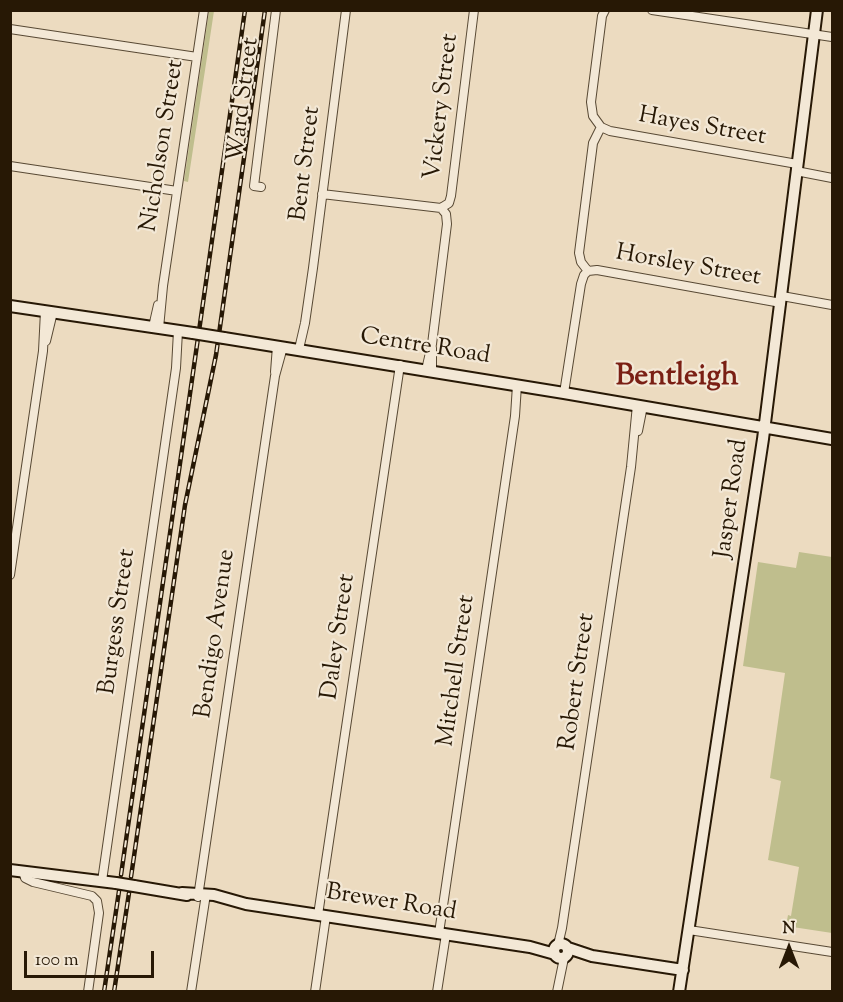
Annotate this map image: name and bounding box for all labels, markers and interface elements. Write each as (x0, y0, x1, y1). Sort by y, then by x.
street label: Vickery Street (420, 32, 466, 182)
street label: Ward Street (223, 36, 267, 164)
street label: Nicholson Street (136, 58, 192, 234)
street label: Hayes Street (636, 103, 768, 153)
street label: Bent Street (286, 105, 328, 223)
street label: Horsley Street (613, 240, 763, 294)
street label: Centre Road (358, 324, 492, 372)
district label: Bentleigh (615, 361, 739, 397)
street label: Jasper Road (710, 438, 756, 560)
street label: Burgess Street (95, 547, 143, 697)
street label: Bendigo Avenue (191, 548, 243, 720)
street label: Daley Street (317, 572, 363, 702)
street label: Mitchell Street (433, 593, 483, 749)
street label: Robert Street (555, 612, 603, 752)
street label: Brewer Road (324, 879, 458, 929)
north arrow (759, 918, 819, 978)
text: N (783, 918, 795, 941)
scale bar (27, 939, 158, 977)
text: 100 m (35, 948, 79, 974)

